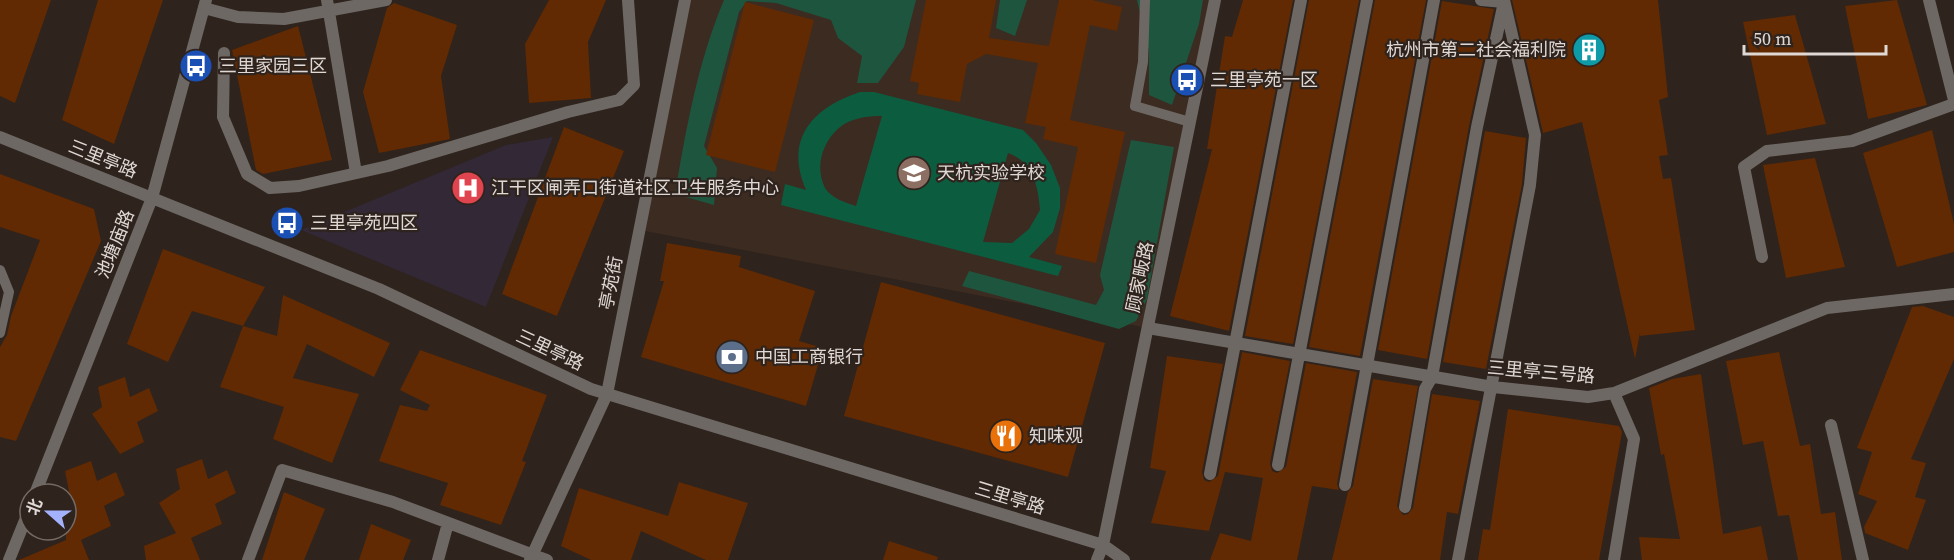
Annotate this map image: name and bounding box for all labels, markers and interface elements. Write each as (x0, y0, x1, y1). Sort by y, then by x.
scale bar (1744, 18, 1886, 56)
text: 50 m (1753, 26, 1791, 51)
building icon: 杭州市第二社会福利院 (1571, 32, 1607, 68)
place label: 杭州市第二社会福利院 (1386, 37, 1566, 62)
bus stop icon: 三里家园三区 (178, 48, 214, 84)
place label: 三里家园三区 (219, 53, 327, 78)
bus stop icon: 三里亭苑一区 (1169, 62, 1205, 98)
place label: 三里亭苑一区 (1210, 67, 1318, 92)
street label: 三里亭路 (65, 133, 141, 184)
school or university icon: 天杭实验学校 (896, 155, 932, 191)
place label: 天杭实验学校 (937, 160, 1045, 185)
hospital icon: 江干区闸弄口街道社区卫生服务中心 (450, 170, 486, 206)
place label: 江干区闸弄口街道社区卫生服务中心 (491, 175, 779, 200)
bus stop icon: 三里亭苑四区 (269, 205, 305, 241)
street label: 池塘庙路 (89, 206, 140, 282)
place label: 三里亭苑四区 (310, 210, 418, 235)
street label: 顾家畈路 (1120, 239, 1159, 315)
street label: 亭苑街 (593, 254, 628, 312)
street label: 三里亭路 (512, 323, 588, 376)
bank icon: 中国工商银行 (714, 339, 750, 375)
place label: 中国工商银行 (755, 344, 863, 369)
street label: 三里亭三号路 (1486, 354, 1596, 389)
restaurant icon: 知味观 (988, 418, 1024, 454)
place label: 知味观 (1029, 423, 1083, 448)
street label: 三里亭路 (972, 475, 1048, 520)
north arrow (18, 482, 78, 542)
text: 北 (21, 495, 47, 518)

